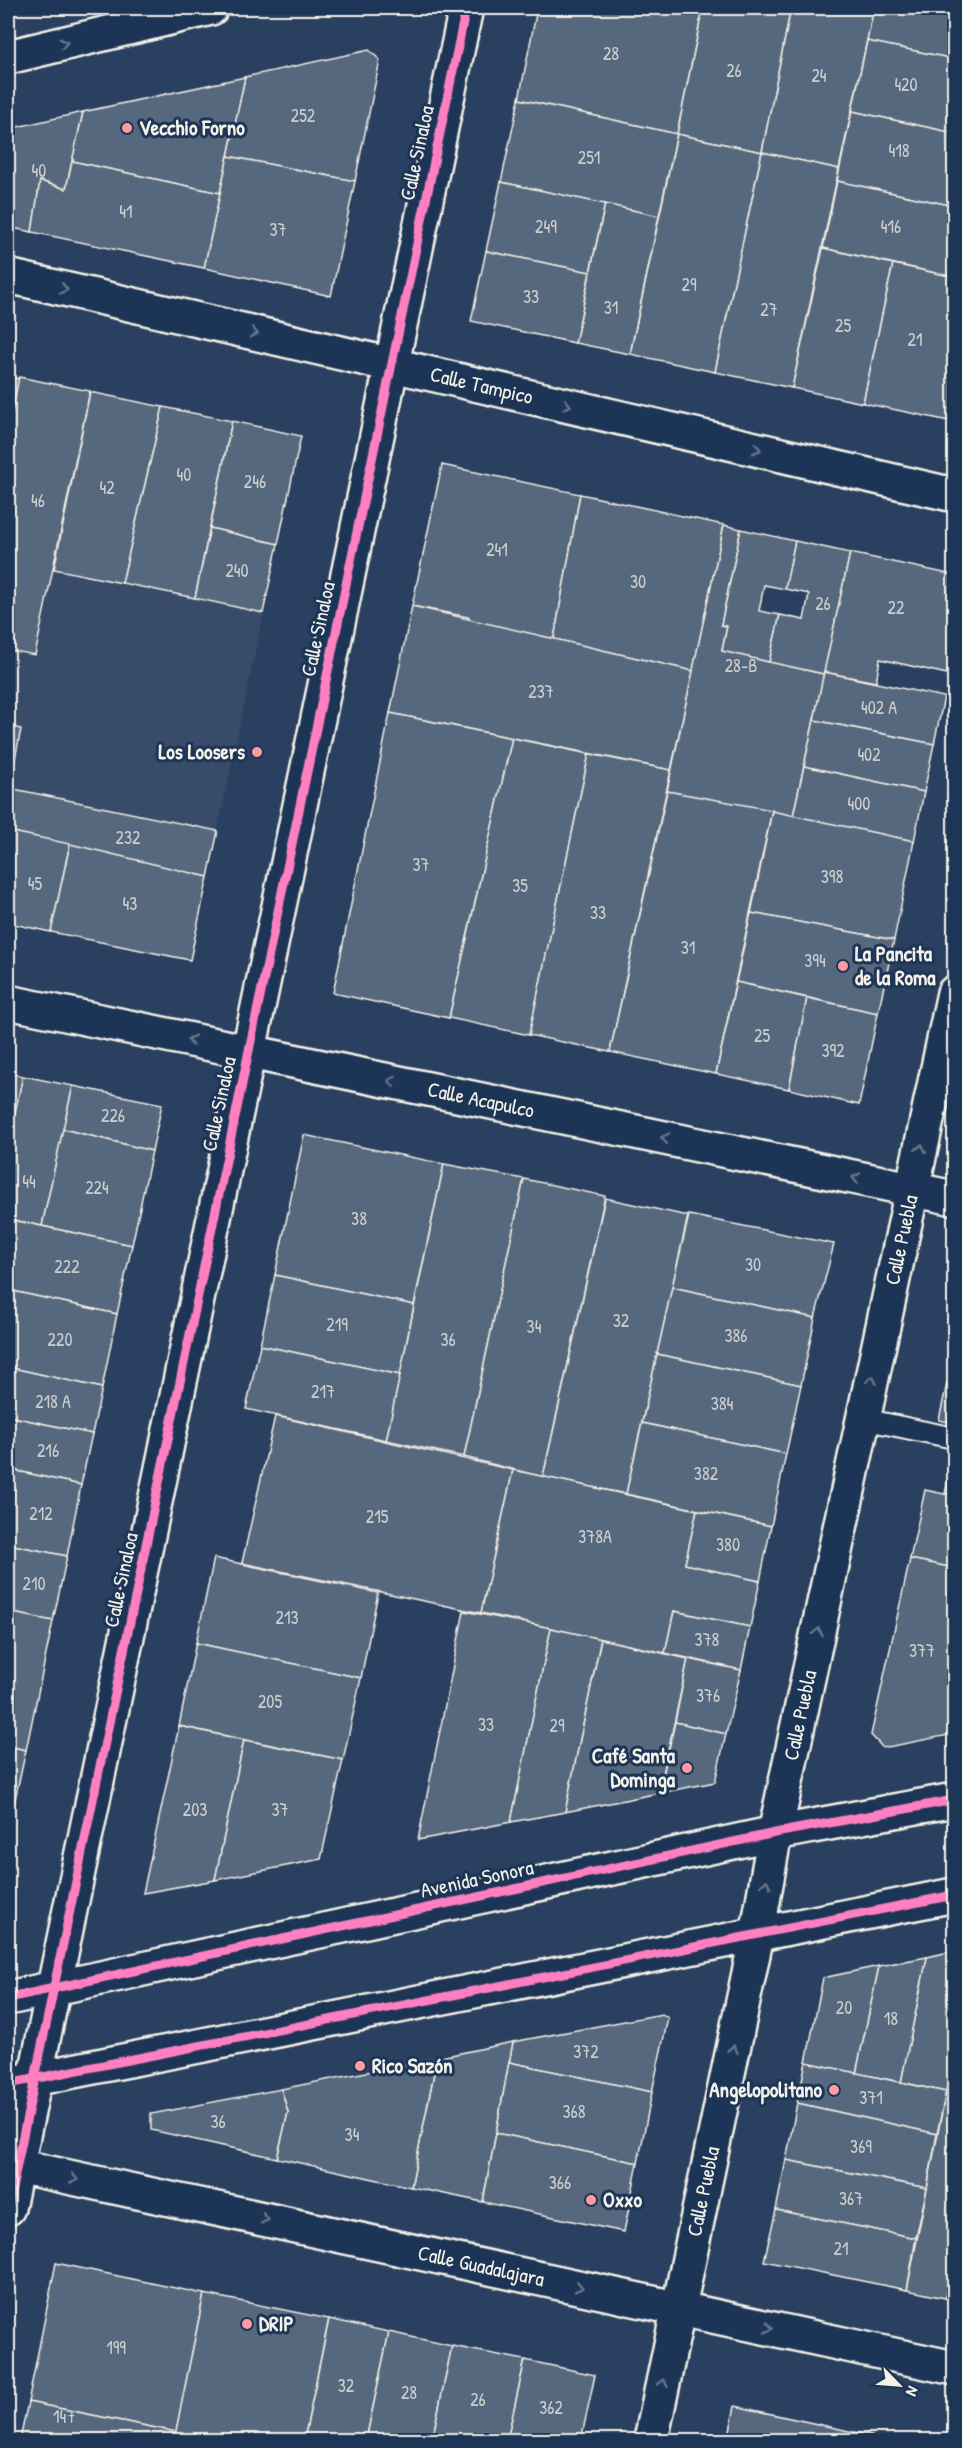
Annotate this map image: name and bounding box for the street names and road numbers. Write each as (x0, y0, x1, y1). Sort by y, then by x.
street label: Calle Sinaloa (392, 103, 441, 203)
street label: Calle Tampico (427, 359, 536, 411)
street label: Calle Sinaloa (293, 579, 342, 679)
street label: Calle Sinaloa (194, 1054, 243, 1154)
street label: Calle Acapulco (425, 1074, 537, 1125)
street label: Calle Puebla (877, 1192, 925, 1287)
street label: Calle Sinaloa (96, 1530, 145, 1630)
street label: Calle Puebla (776, 1667, 823, 1763)
street label: Avenida Sonora (418, 1852, 536, 1905)
street label: Calle Puebla (679, 2144, 726, 2239)
street label: Calle Guadalajara (415, 2238, 547, 2293)

